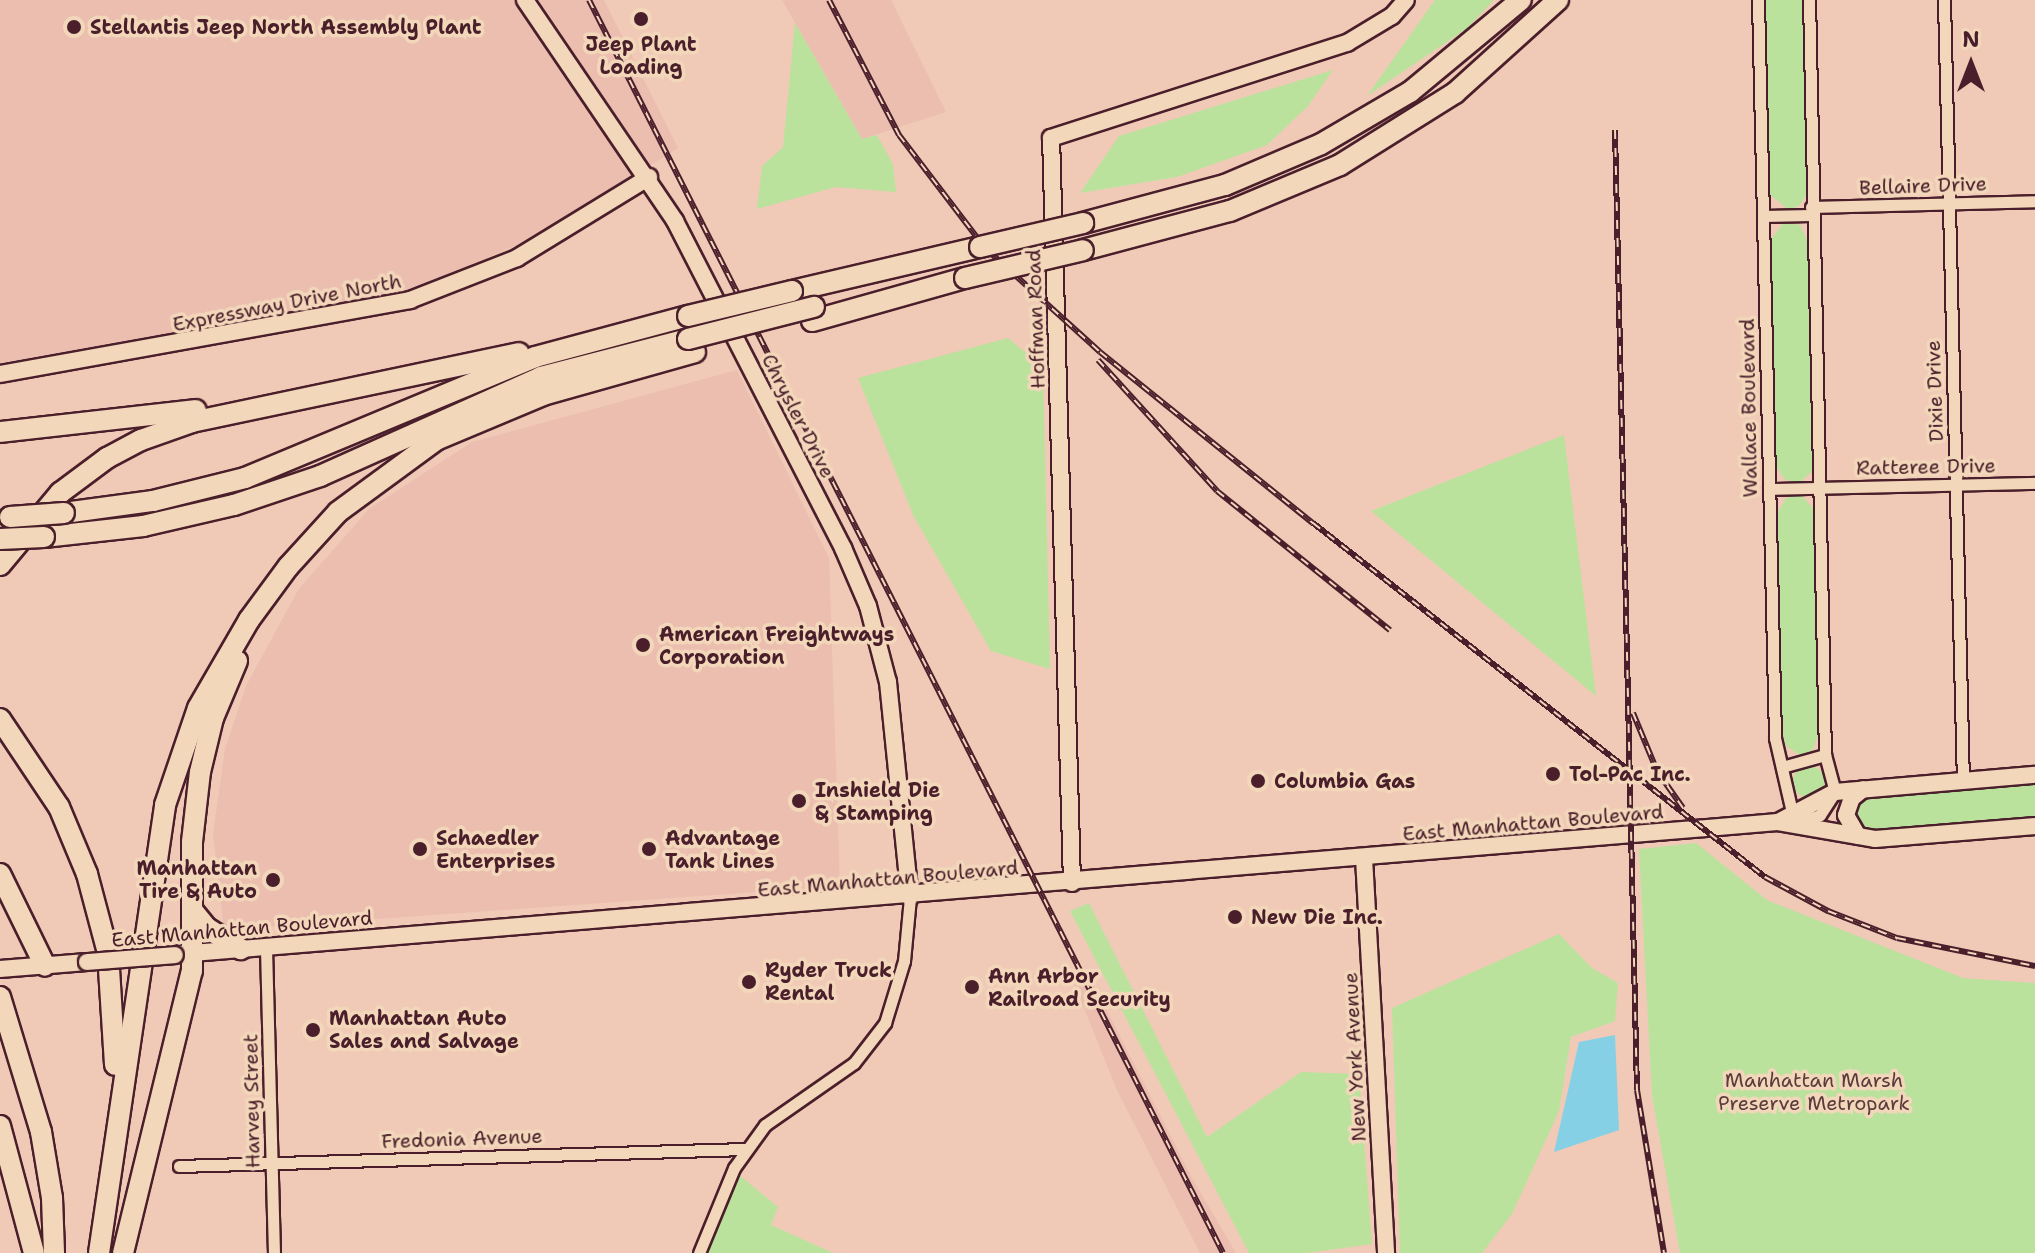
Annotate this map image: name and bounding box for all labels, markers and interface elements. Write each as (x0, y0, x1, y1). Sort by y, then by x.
marker: Jeep Plant Loading (632, 10, 650, 28)
place label: Stellantis Jeep North Assembly Plant (90, 15, 481, 39)
marker: Stellantis Jeep North Assembly Plant (65, 18, 83, 36)
north arrow (1931, 24, 2011, 104)
text: N (1962, 25, 1980, 54)
place label: Jeep Plant Loading (585, 32, 697, 79)
street label: Bellaire Drive (1859, 172, 1987, 200)
street label: Hoffman Road (1022, 249, 1050, 389)
street label: Expressway Drive North (171, 269, 403, 337)
street label: Wallace Boulevard (1735, 318, 1763, 498)
street label: Dixie Drive (1921, 340, 1949, 442)
street label: Chrysler Drive (756, 350, 840, 482)
street label: Ratteree Drive (1856, 454, 1996, 480)
place label: American Freightways Corporation (659, 622, 894, 669)
marker: American Freightways Corporation (634, 636, 652, 654)
place label: Tol-Pac Inc. (1569, 762, 1691, 786)
marker: Tol-Pac Inc. (1544, 765, 1562, 783)
place label: Columbia Gas (1274, 769, 1415, 793)
marker: Columbia Gas (1249, 772, 1267, 790)
place label: Inshield Die & Stamping (815, 778, 940, 825)
marker: Inshield Die & Stamping (790, 792, 808, 810)
street label: East Manhattan Boulevard (1401, 800, 1665, 846)
place label: Schaedler Enterprises (436, 826, 555, 873)
place label: Advantage Tank Lines (665, 826, 780, 873)
marker: Schaedler Enterprises (411, 840, 429, 858)
marker: Advantage Tank Lines (640, 840, 658, 858)
place label: Manhattan Tire & Auto (136, 856, 257, 903)
street label: East Manhattan Boulevard (756, 856, 1020, 902)
marker: Manhattan Tire & Auto (264, 871, 282, 889)
place label: New Die Inc. (1251, 905, 1383, 929)
street label: East Manhattan Boulevard (110, 906, 374, 952)
marker: New Die Inc. (1226, 908, 1244, 926)
place label: Ryder Truck Rental (765, 958, 892, 1005)
place label: Ann Arbor Railroad Security (988, 964, 1171, 1011)
street label: New York Avenue (1339, 972, 1371, 1142)
marker: Ryder Truck Rental (740, 973, 758, 991)
marker: Ann Arbor Railroad Security (963, 978, 981, 996)
place label: Manhattan Auto Sales and Salvage (329, 1006, 519, 1053)
marker: Manhattan Auto Sales and Salvage (304, 1021, 322, 1039)
street label: Harvey Street (239, 1034, 265, 1168)
park label: Manhattan Marsh Preserve Metropark (1718, 1068, 1910, 1115)
street label: Fredonia Avenue (381, 1124, 543, 1154)

